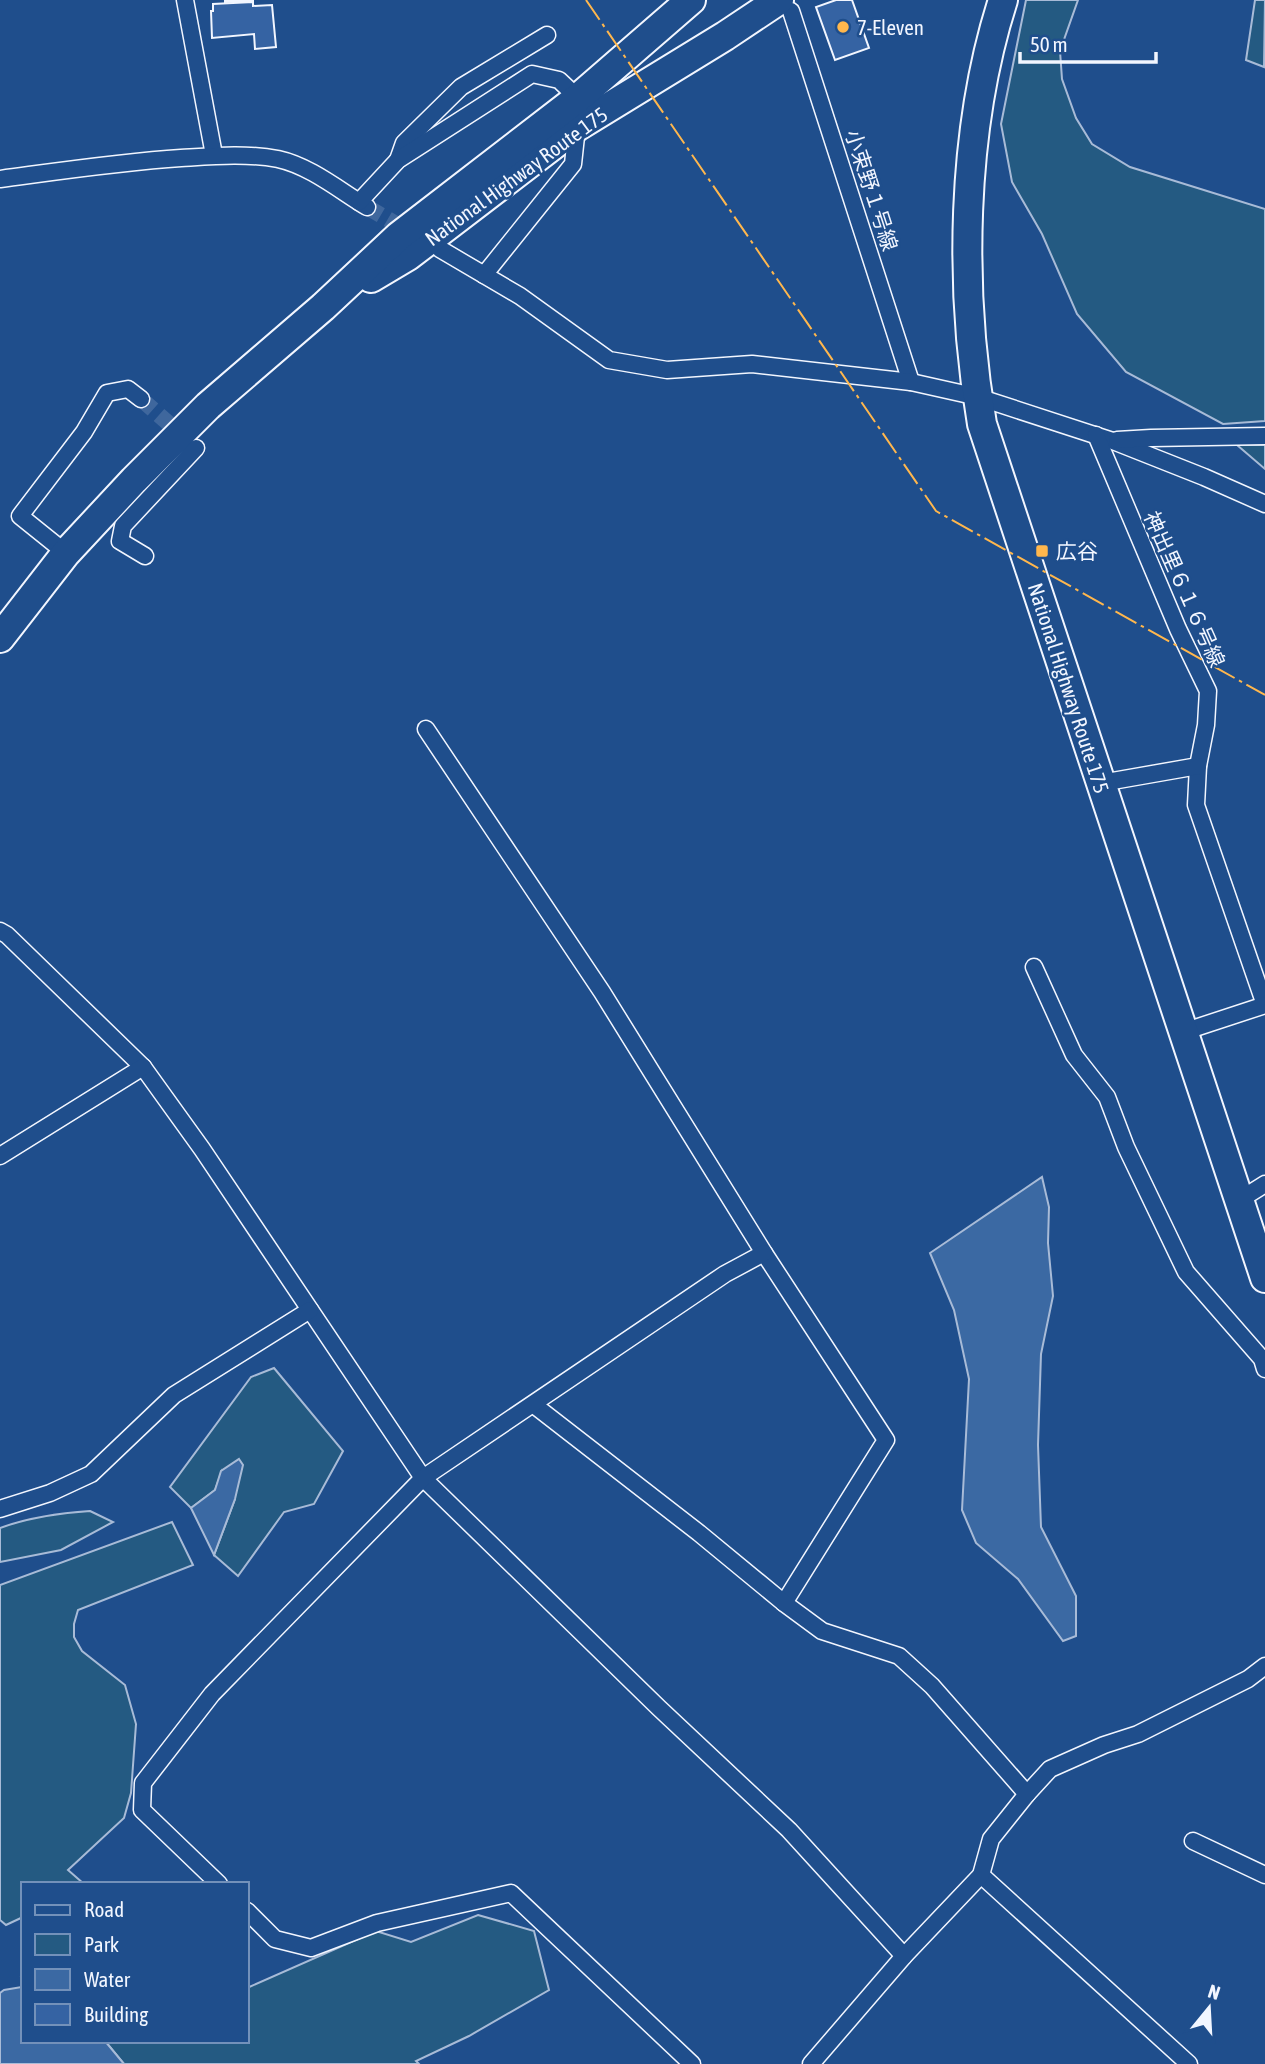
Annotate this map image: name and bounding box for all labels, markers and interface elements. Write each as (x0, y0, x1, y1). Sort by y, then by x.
place label: 7-Eleven (857, 15, 924, 39)
marker: 7-Eleven (835, 19, 851, 35)
scale bar (1020, 21, 1156, 65)
text: 50 m (1030, 32, 1068, 56)
street label: National Highway Route 175 (420, 102, 612, 250)
street label: 小束野１号線 (841, 126, 903, 254)
street label: 神出里６１６号線 (1140, 507, 1230, 671)
place label: 広谷 (1056, 539, 1098, 563)
marker: 広谷 (1034, 543, 1050, 559)
street label: National Highway Route 175 (1024, 580, 1114, 796)
legend (21, 1882, 248, 2043)
text: Road (84, 1897, 124, 1921)
text: Park (84, 1932, 119, 1956)
text: Water (84, 1967, 131, 1991)
north arrow (1174, 1973, 1244, 2043)
text: N (1206, 1980, 1223, 2004)
text: Building (84, 2002, 148, 2026)

